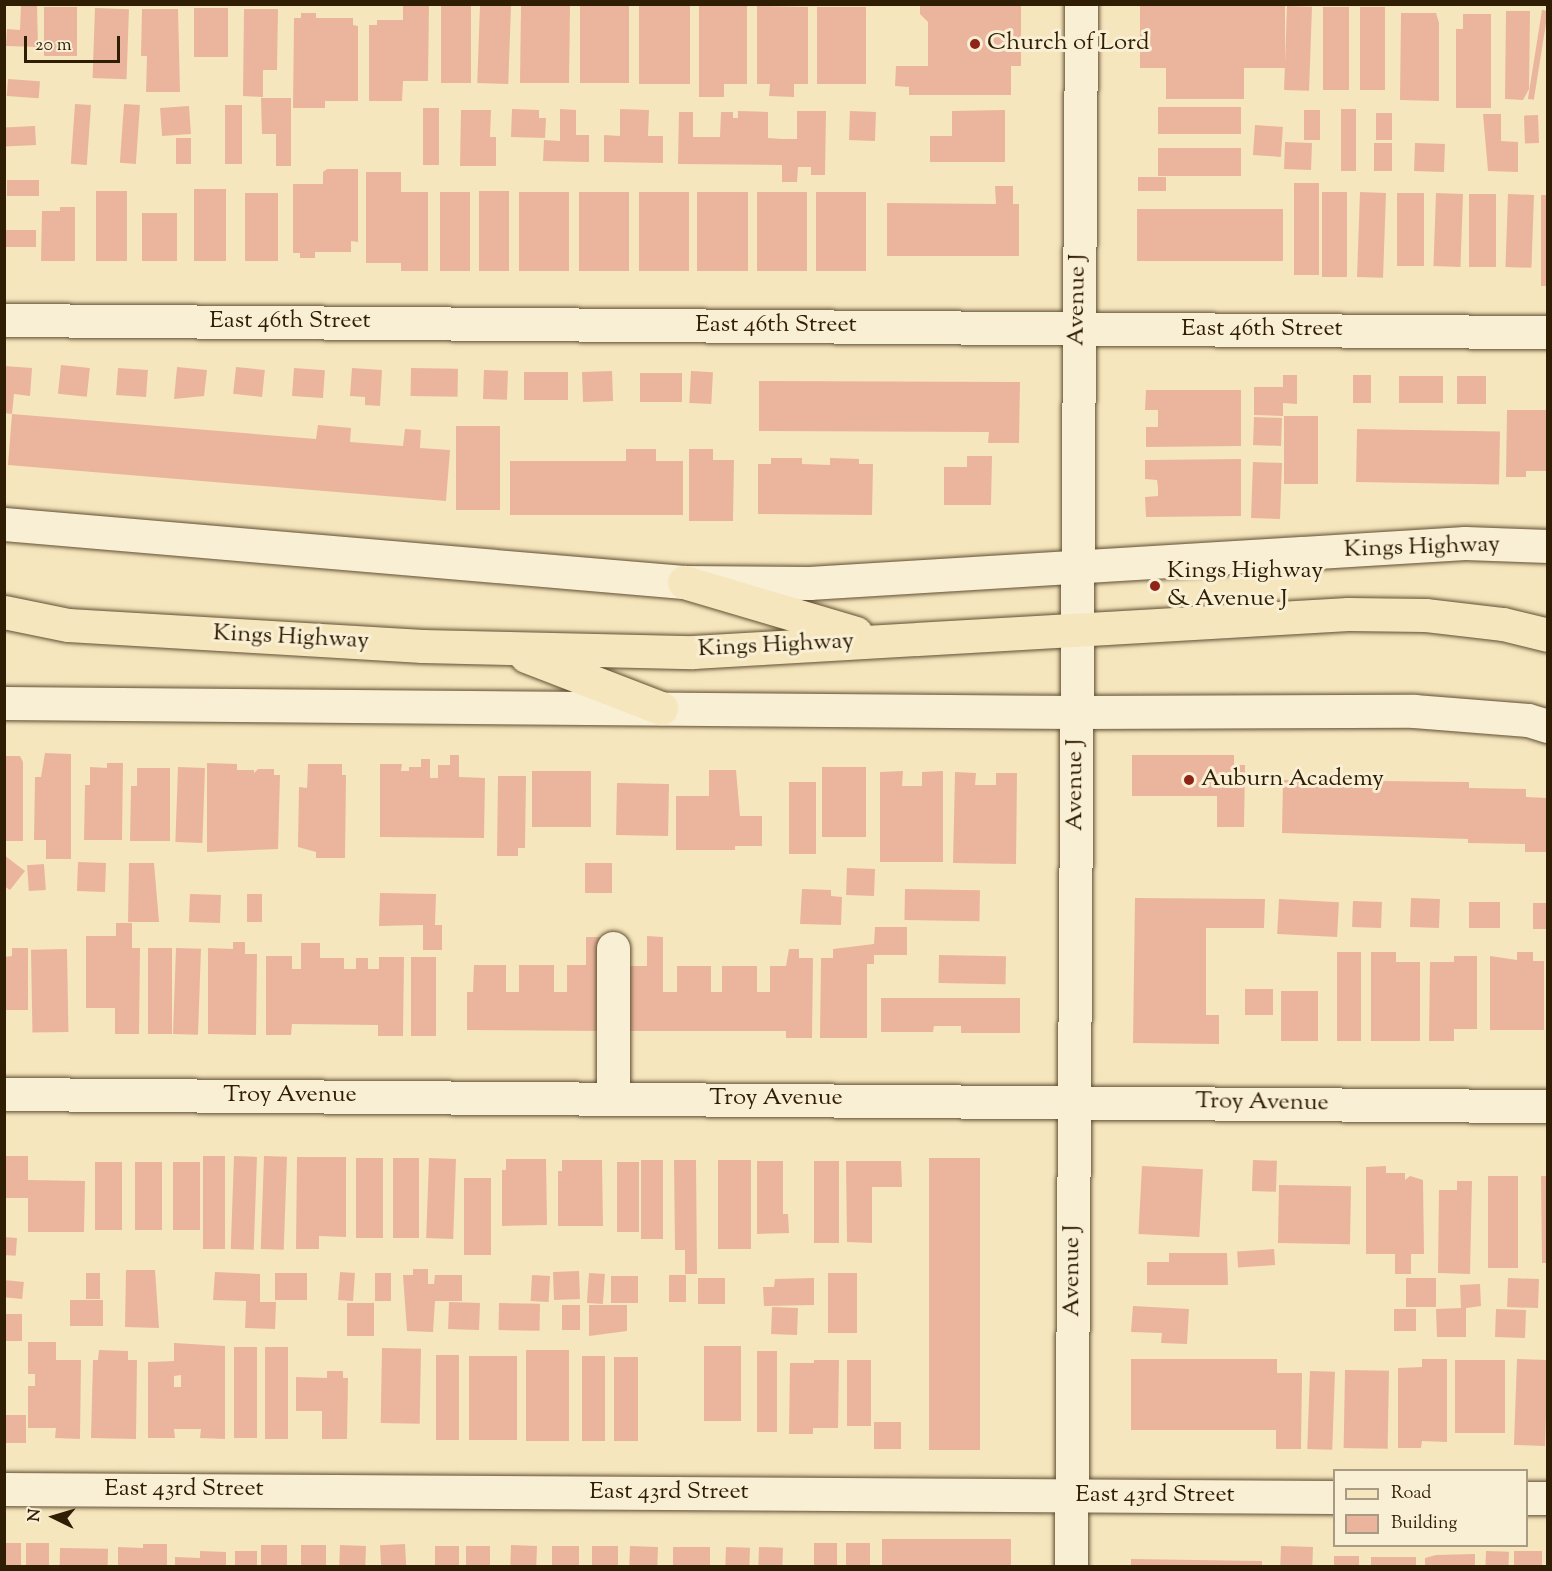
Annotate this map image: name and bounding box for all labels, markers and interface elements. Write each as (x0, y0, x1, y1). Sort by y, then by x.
scale bar (27, 24, 123, 62)
place label: Church of Lord (987, 30, 1150, 58)
text: 20 m (35, 33, 72, 59)
marker: Church of Lord (968, 37, 982, 51)
street label: Avenue J (1063, 254, 1093, 346)
street label: East 46th Street (209, 308, 371, 336)
street label: East 46th Street (695, 312, 857, 340)
street label: East 46th Street (1181, 316, 1343, 344)
street label: Kings Highway (1343, 531, 1501, 565)
place label: Kings Highway & Avenue J (1167, 558, 1323, 614)
marker: Kings Highway & Avenue J (1148, 579, 1162, 593)
street label: Kings Highway (212, 620, 370, 656)
street label: Kings Highway (697, 628, 855, 664)
street label: Avenue J (1062, 739, 1090, 831)
place label: Auburn Academy (1201, 766, 1384, 794)
marker: Auburn Academy (1182, 773, 1196, 787)
street label: Troy Avenue (223, 1082, 357, 1110)
street label: Troy Avenue (709, 1085, 843, 1113)
street label: Troy Avenue (1195, 1087, 1329, 1119)
street label: Avenue J (1059, 1225, 1087, 1317)
legend (1333, 1469, 1528, 1547)
street label: East 43rd Street (104, 1476, 264, 1504)
street label: East 43rd Street (589, 1479, 749, 1507)
text: Road (1391, 1481, 1431, 1507)
street label: East 43rd Street (1075, 1482, 1235, 1510)
north arrow (24, 1487, 84, 1547)
text: N (24, 1508, 48, 1523)
text: Building (1391, 1511, 1457, 1537)

